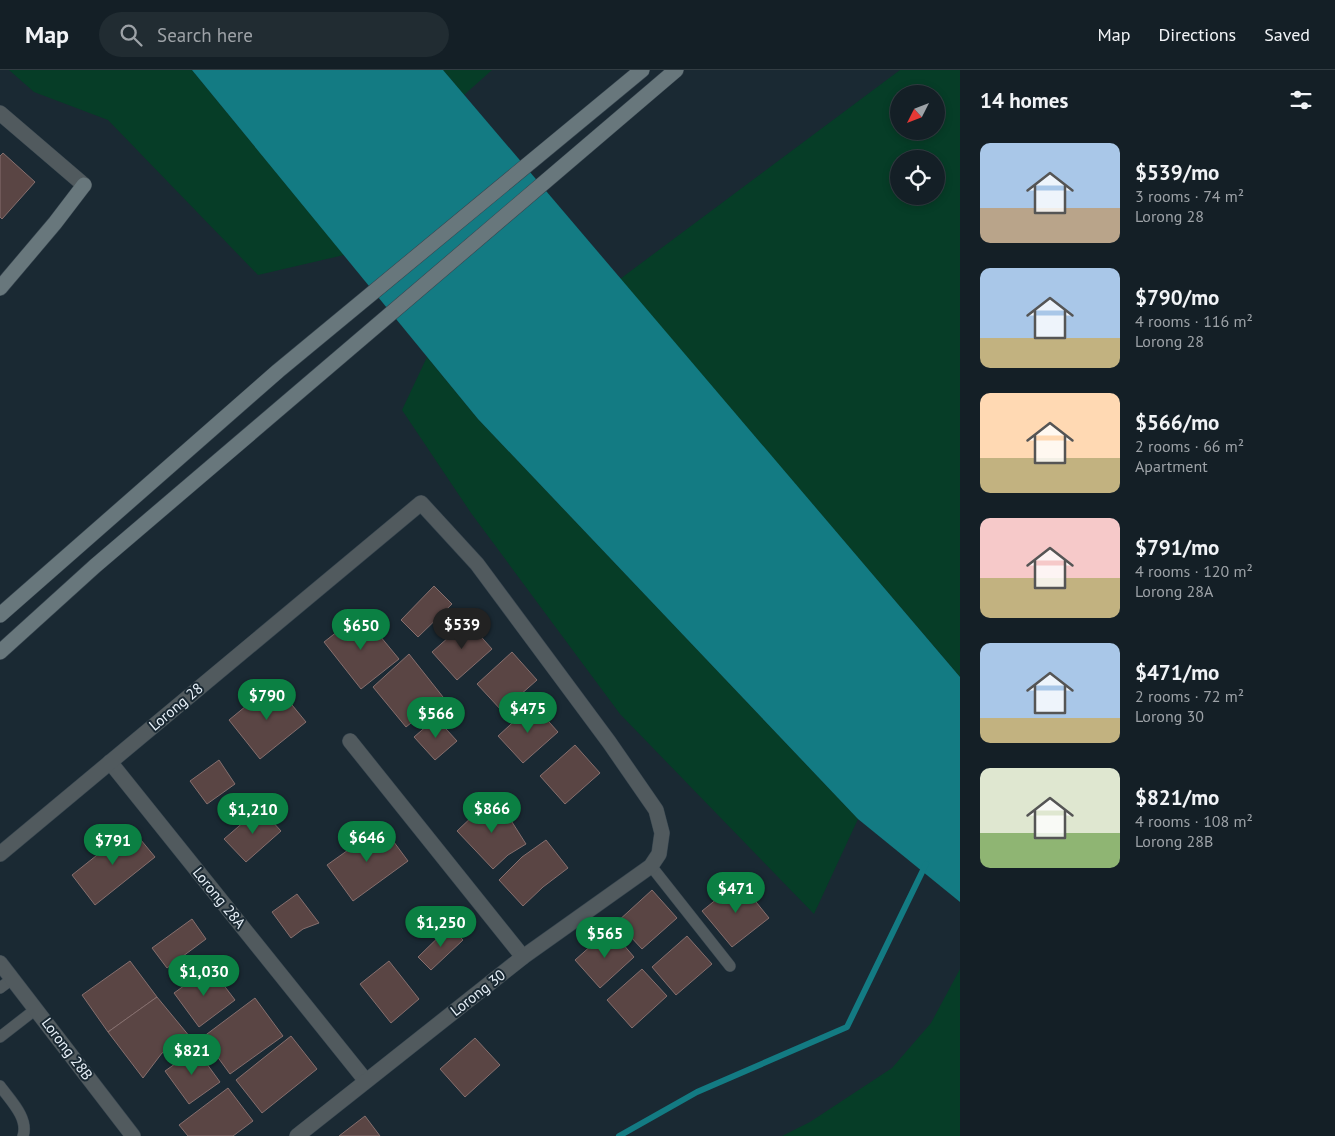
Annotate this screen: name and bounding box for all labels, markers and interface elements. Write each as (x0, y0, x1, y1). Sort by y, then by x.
search box (99, 12, 449, 57)
text: Map (25, 19, 69, 50)
icon: search (117, 21, 145, 49)
text: Search here (157, 23, 253, 47)
text: Map (1098, 23, 1130, 46)
text: Directions (1158, 23, 1236, 46)
text: Saved (1264, 23, 1310, 46)
north arrow (890, 85, 945, 140)
map controls (890, 85, 945, 205)
icon: filters (1287, 86, 1315, 114)
text: 14 homes (980, 87, 1068, 114)
button: locate (890, 150, 945, 205)
text: $539/mo (1135, 159, 1219, 186)
icon: home (1020, 163, 1080, 223)
text: 3 rooms · 74 m² (1135, 186, 1244, 206)
text: Lorong 28 (1135, 206, 1204, 226)
text: $790/mo (1135, 284, 1219, 311)
icon: home (1020, 288, 1080, 348)
text: 4 rooms · 116 m² (1135, 311, 1253, 331)
text: Lorong 28 (1135, 331, 1204, 351)
text: $566/mo (1135, 409, 1219, 436)
icon: home (1020, 413, 1080, 473)
text: 2 rooms · 66 m² (1135, 436, 1244, 456)
text: Apartment (1135, 456, 1208, 476)
text: $791/mo (1135, 534, 1219, 561)
icon: home (1020, 538, 1080, 598)
text: 4 rooms · 120 m² (1135, 561, 1253, 581)
text: Lorong 28A (1135, 581, 1213, 601)
pin: $650 (331, 608, 391, 651)
pin: $539 (432, 608, 492, 650)
text: $539 (444, 614, 480, 634)
text: $650 (343, 615, 379, 635)
text: $471/mo (1135, 659, 1219, 686)
icon: home (1020, 663, 1080, 723)
pin: $790 (237, 678, 297, 721)
street label: Lorong 28 (145, 679, 207, 735)
text: $790 (249, 685, 285, 705)
text: 2 rooms · 72 m² (1135, 686, 1244, 706)
pin: $475 (498, 692, 558, 734)
pin: $566 (406, 696, 466, 739)
text: $475 (510, 698, 546, 718)
text: $566 (418, 703, 454, 723)
text: Lorong 30 (1135, 706, 1204, 726)
text: $821/mo (1135, 784, 1219, 811)
icon: home (1020, 788, 1080, 848)
pin: $1,210 (212, 792, 294, 835)
pin: $866 (462, 792, 522, 834)
text: $866 (474, 798, 510, 818)
text: $1,210 (228, 799, 278, 819)
text: 4 rooms · 108 m² (1135, 811, 1253, 831)
pin: $646 (337, 820, 397, 863)
pin: $791 (83, 824, 143, 866)
text: $646 (349, 827, 385, 847)
text: $791 (95, 830, 131, 850)
text: Lorong 28B (1135, 831, 1213, 851)
street label: Lorong 28A (189, 863, 250, 932)
pin: $471 (706, 872, 766, 914)
text: $471 (718, 878, 754, 898)
pin: $1,250 (400, 906, 482, 948)
text: $1,250 (416, 912, 466, 932)
pin: $565 (575, 916, 635, 959)
text: $565 (587, 923, 623, 943)
pin: $1,030 (163, 954, 245, 997)
text: $1,030 (179, 961, 229, 981)
street label: Lorong 30 (446, 965, 509, 1020)
street label: Lorong 28B (38, 1014, 97, 1084)
pin: $821 (162, 1034, 222, 1076)
text: $821 (174, 1040, 210, 1060)

